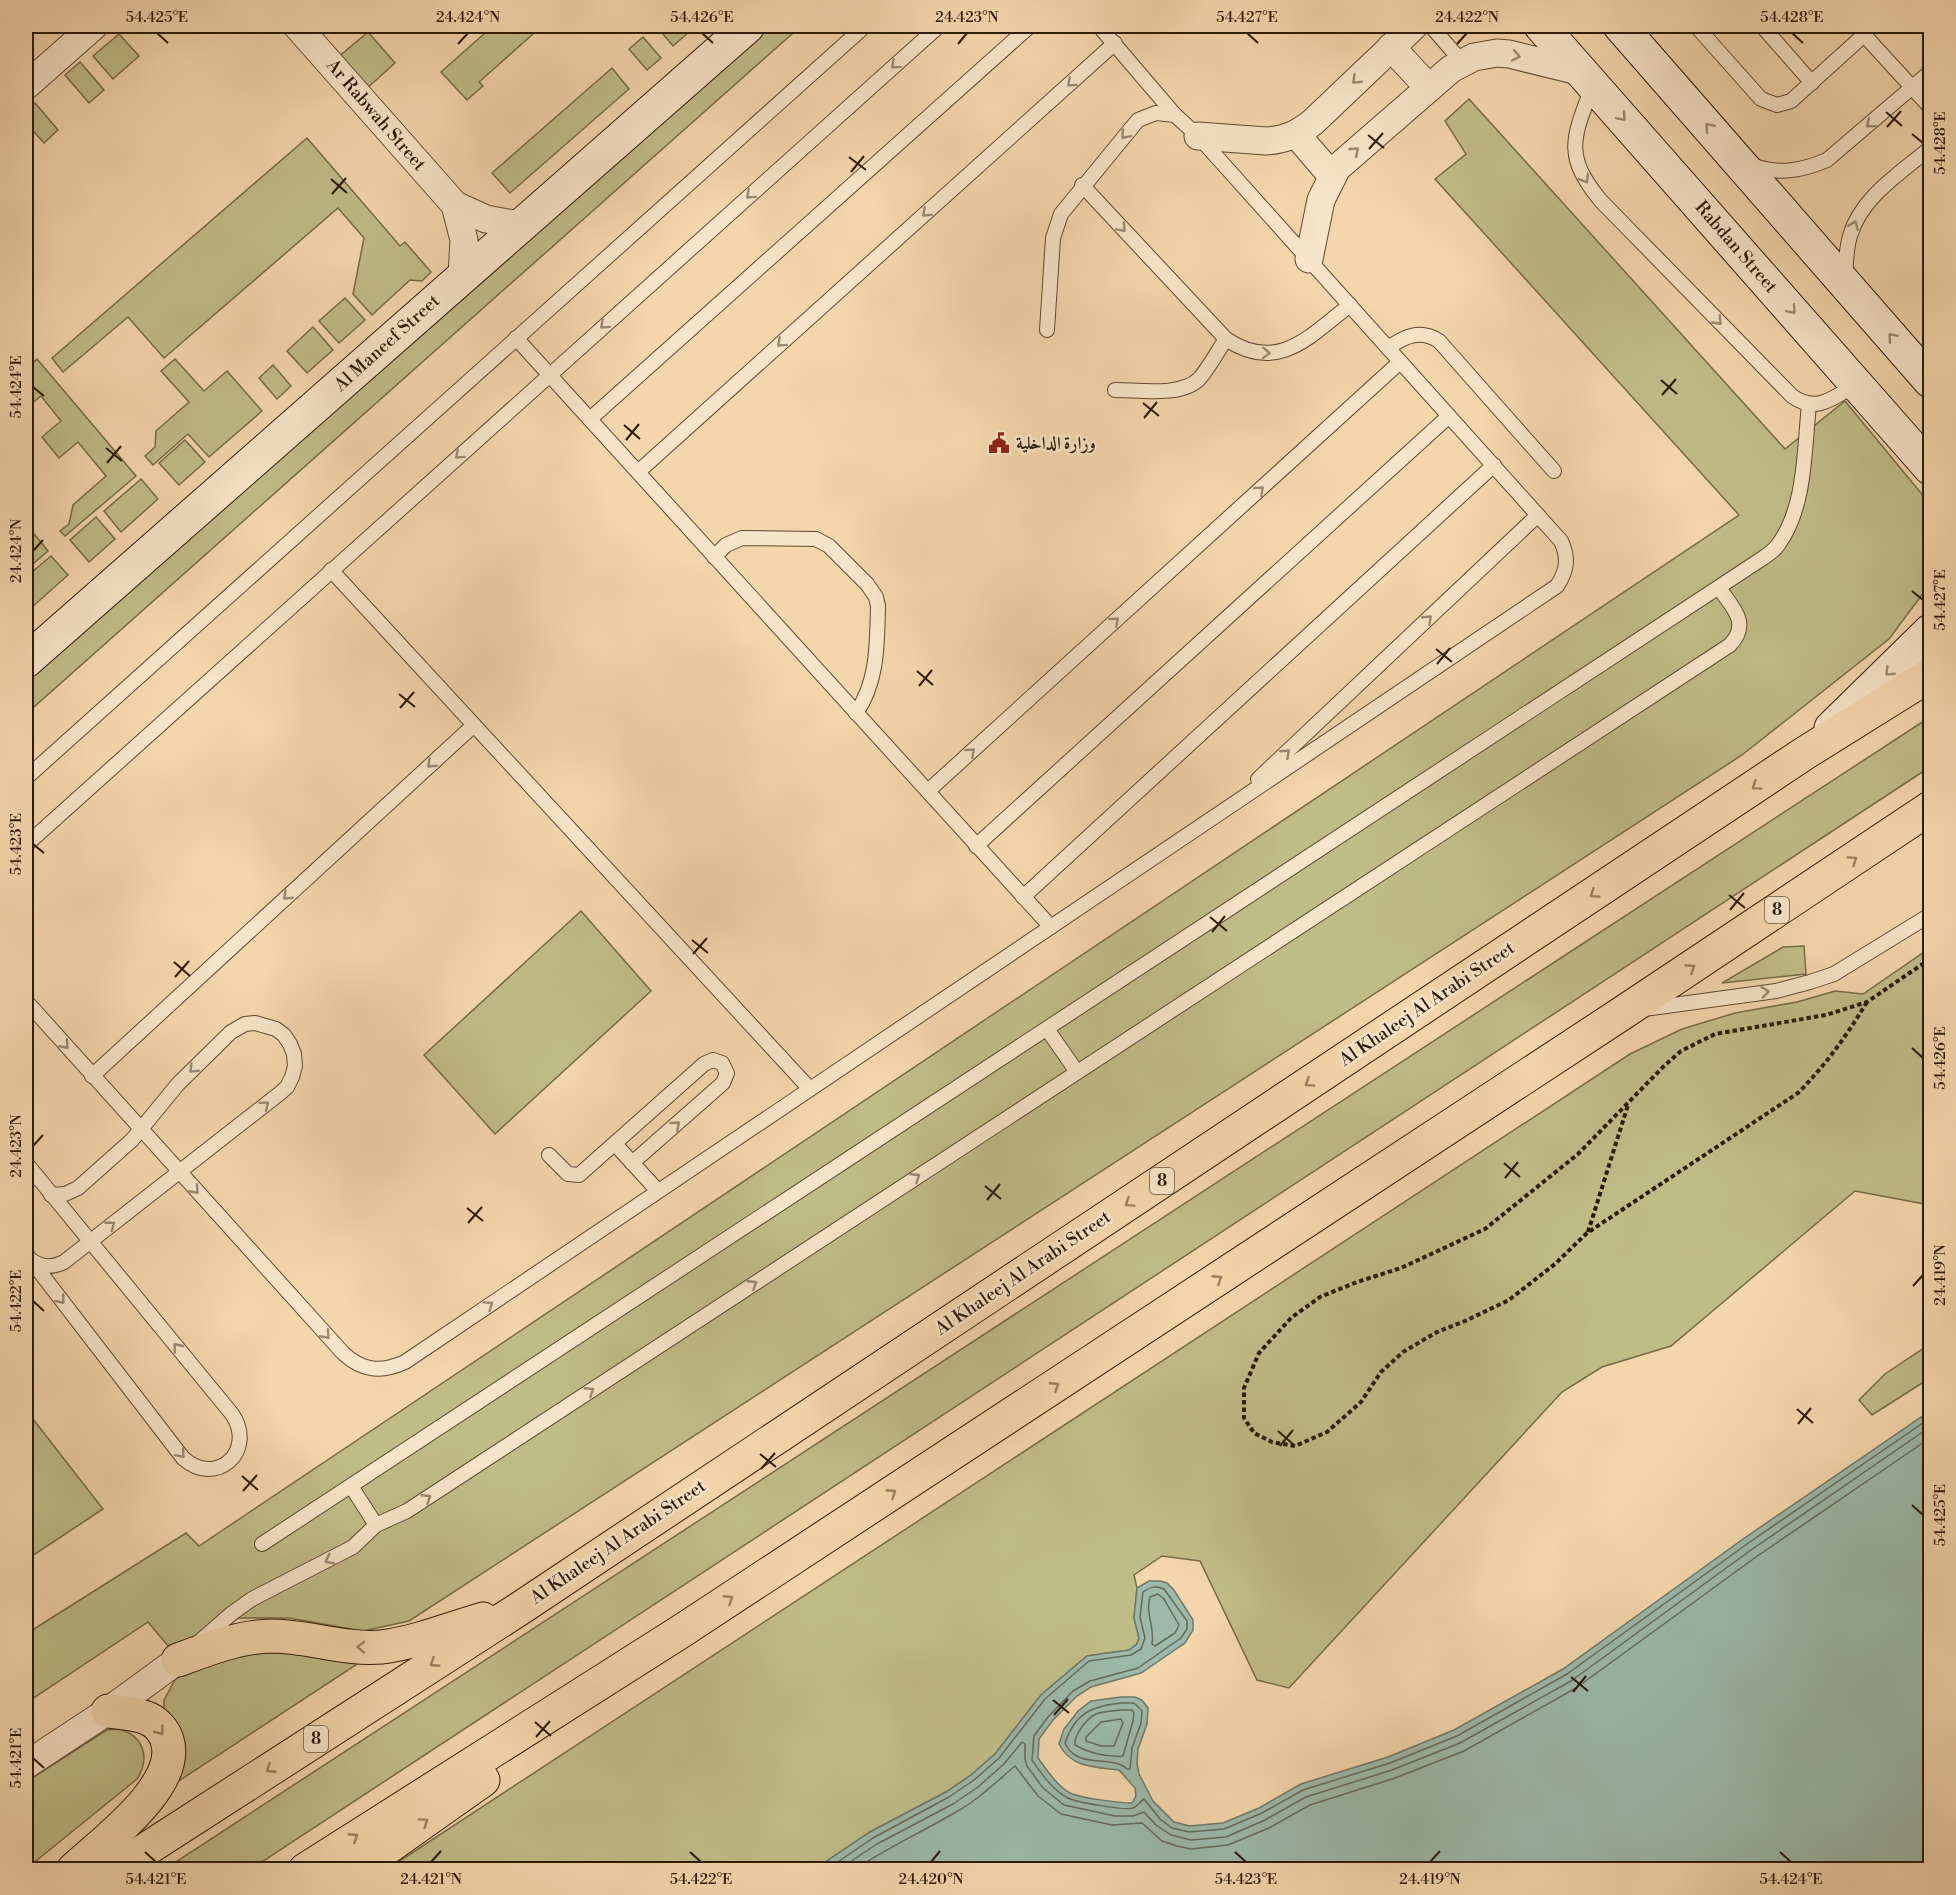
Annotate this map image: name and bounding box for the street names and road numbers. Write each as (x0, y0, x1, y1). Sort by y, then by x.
street label: Ar Rabwah Street (320, 54, 431, 176)
street label: Rabdan Street (1690, 196, 1783, 298)
street label: Al Maneef Street (329, 289, 445, 397)
road number: 8 (1765, 897, 1789, 923)
street label: Al Khaleej Al Arabi Street (1334, 936, 1520, 1072)
road number: 8 (1150, 1168, 1174, 1194)
street label: Al Khaleej Al Arabi Street (930, 1205, 1116, 1341)
street label: Al Khaleej Al Arabi Street (525, 1474, 711, 1610)
road number: 8 (304, 1726, 328, 1752)

